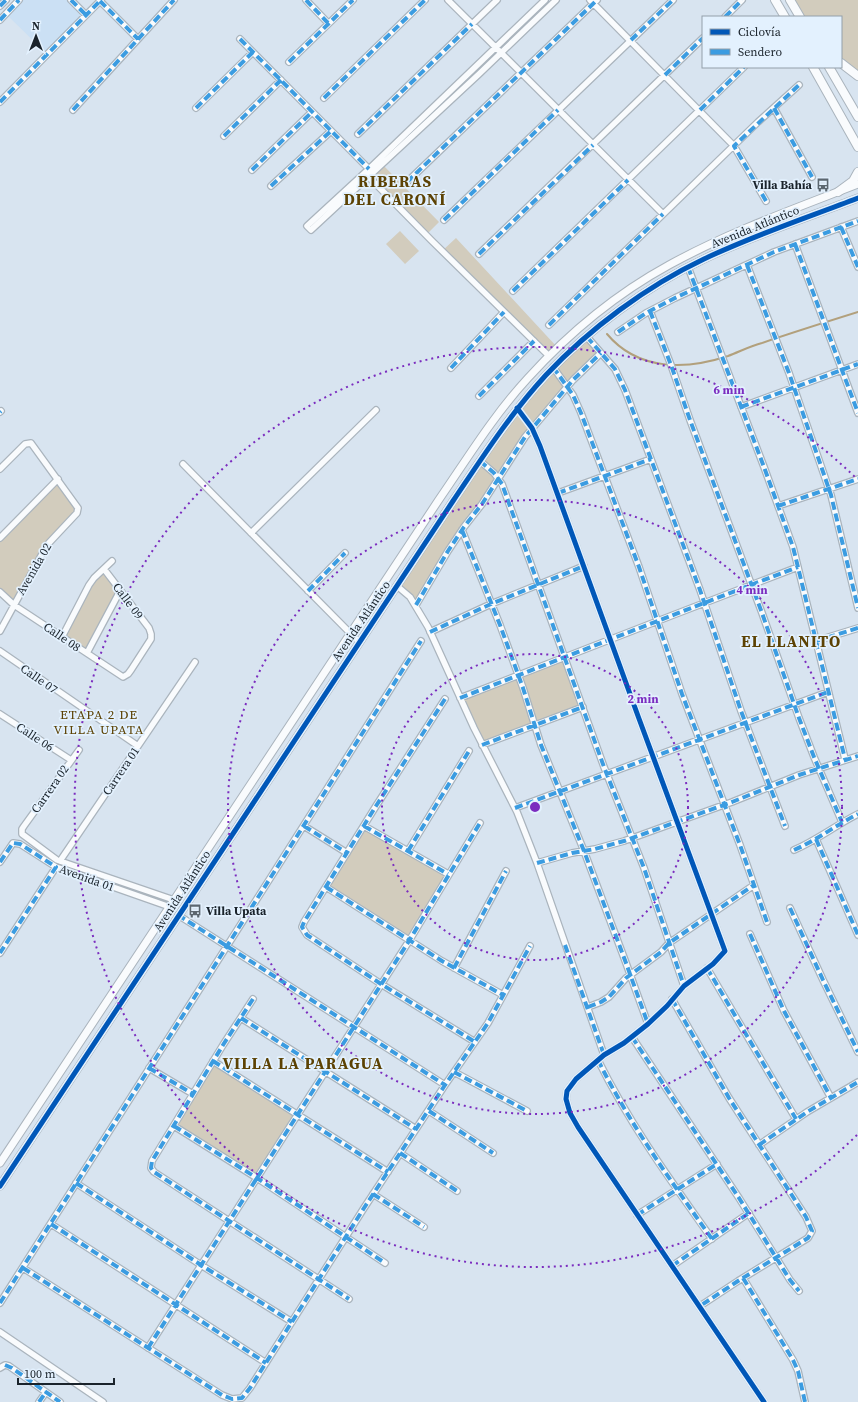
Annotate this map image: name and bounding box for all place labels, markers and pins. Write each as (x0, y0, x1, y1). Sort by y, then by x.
place label: Villa Bahía (752, 177, 813, 193)
bus stop icon: Villa Bahía (815, 177, 831, 193)
centre of rings (528, 800, 542, 814)
bus stop icon: Villa Upata (187, 903, 203, 919)
place label: Villa Upata (206, 903, 267, 919)

